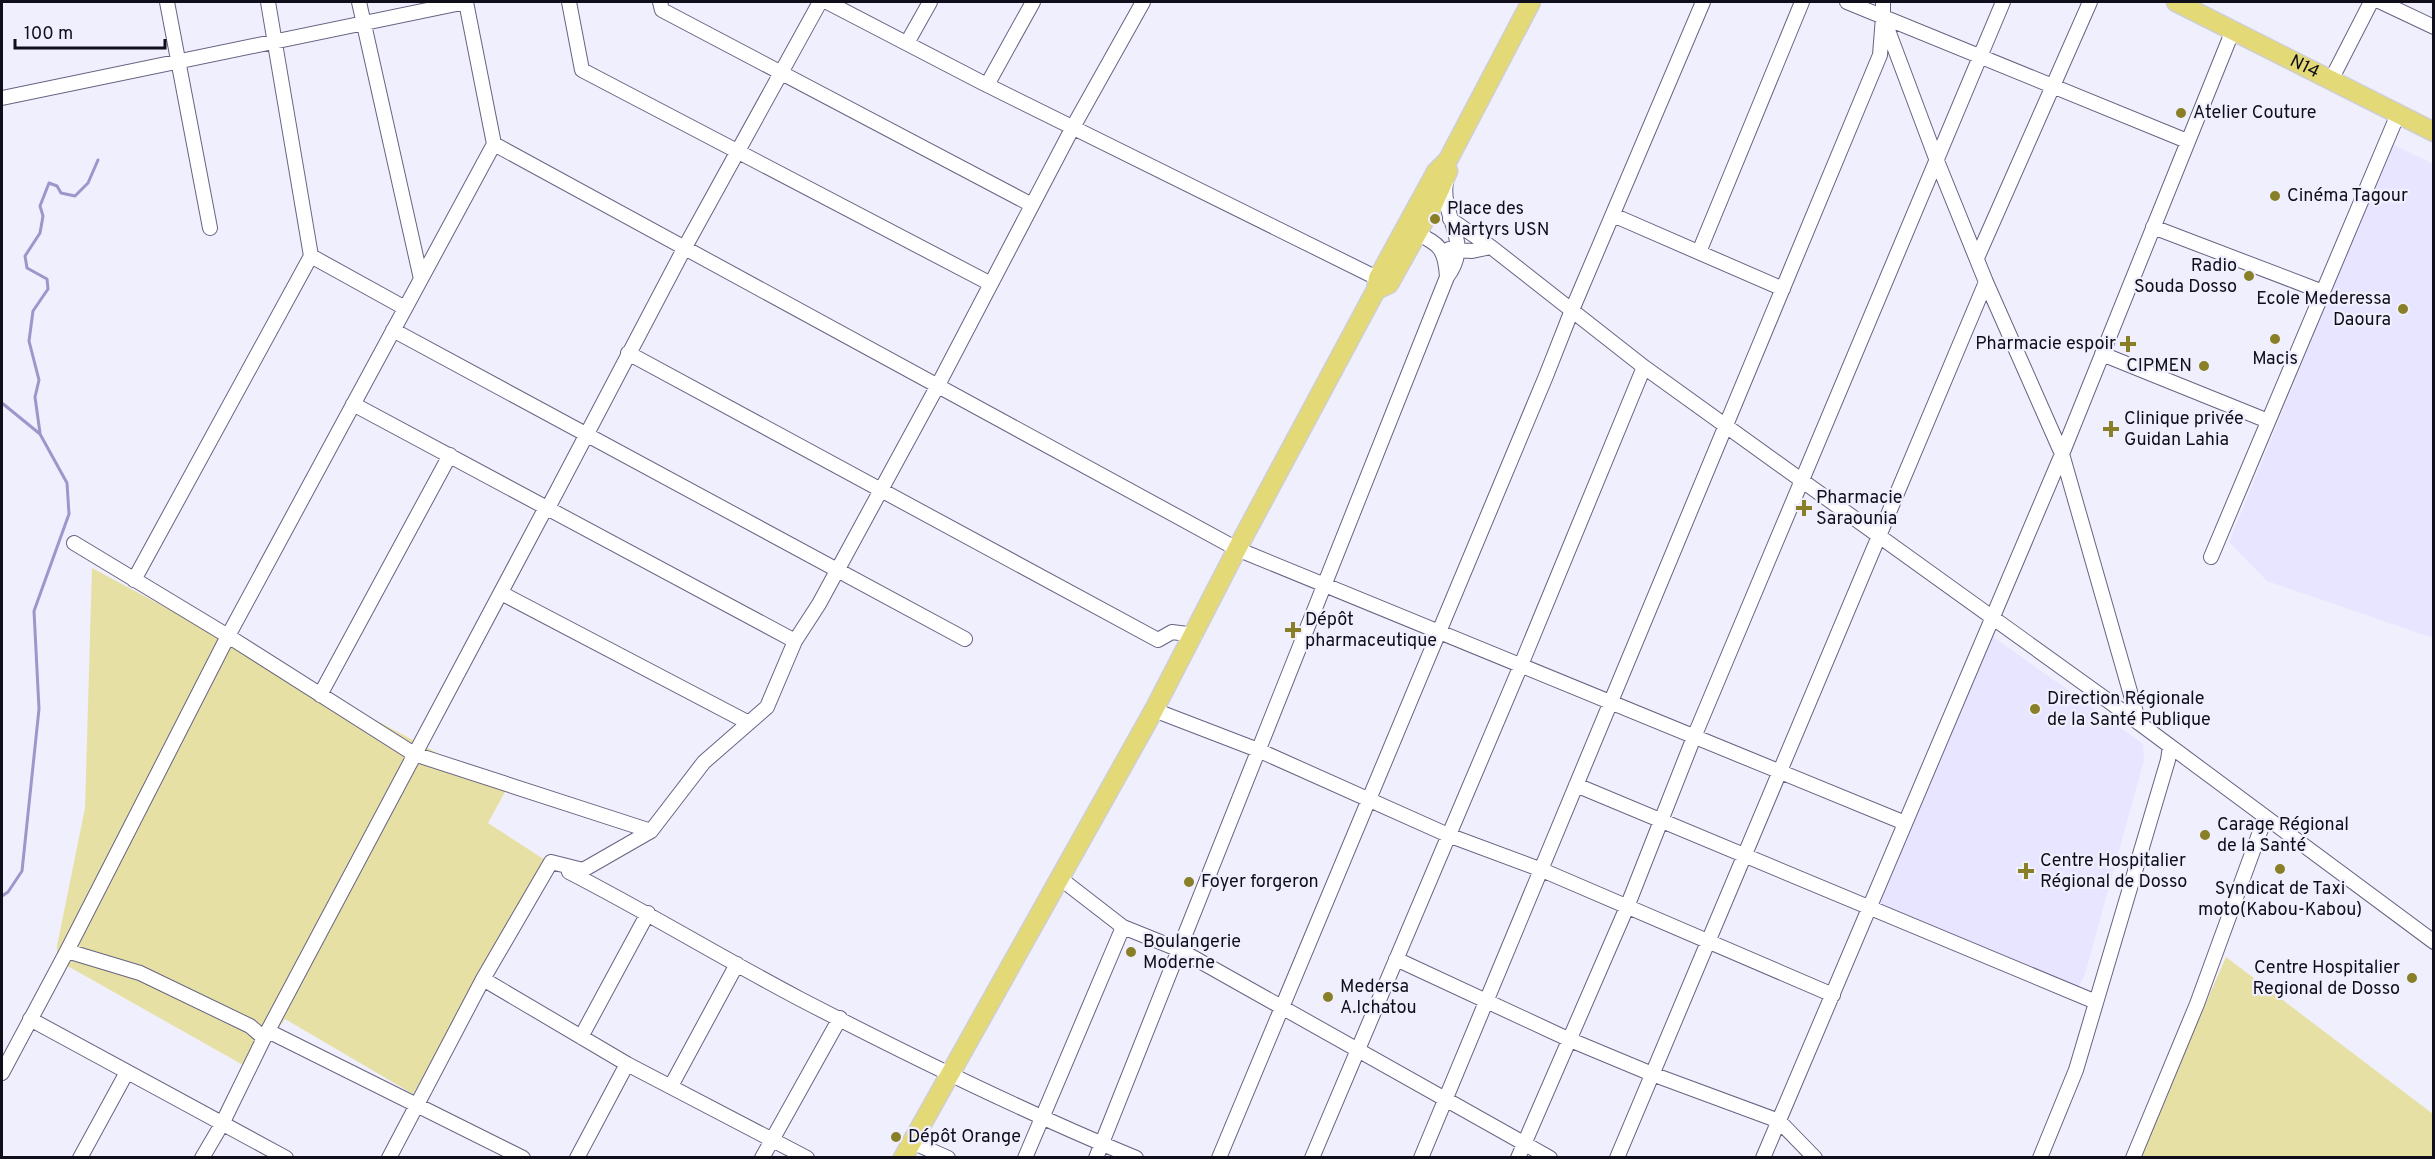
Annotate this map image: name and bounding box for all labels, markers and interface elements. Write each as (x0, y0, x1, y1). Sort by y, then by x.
scale bar (15, 12, 165, 50)
text: 100 m (24, 23, 73, 46)
street label: N14 (2286, 50, 2323, 84)
place label: Atelier Couture (2193, 102, 2316, 125)
marker: Atelier Couture (2174, 106, 2188, 120)
place label: Cinéma Tagour (2287, 185, 2408, 208)
marker: Cinéma Tagour (2268, 189, 2282, 203)
place label: Place des Martyrs USN (1447, 198, 1550, 242)
marker: Place des Martyrs USN (1428, 212, 1442, 226)
place label: Radio Souda Dosso (2134, 255, 2237, 299)
marker: Radio Souda Dosso (2242, 269, 2256, 283)
place label: Ecole Mederessa Daoura (2256, 288, 2391, 332)
marker: Ecole Mederessa Daoura (2396, 302, 2410, 316)
marker: Macis (2268, 332, 2282, 346)
place label: Pharmacie espoir (1975, 333, 2116, 356)
marker: Pharmacie espoir (2121, 337, 2135, 351)
place label: Macis (2252, 348, 2298, 371)
place label: CIPMEN (2126, 355, 2192, 378)
marker: CIPMEN (2197, 359, 2211, 373)
place label: Clinique privée Guidan Lahia (2124, 408, 2244, 452)
marker: Clinique privée Guidan Lahia (2102, 420, 2120, 438)
place label: Pharmacie Saraounia (1816, 487, 1903, 531)
marker: Pharmacie Saraounia (1797, 501, 1811, 515)
place label: Dépôt pharmaceutique (1305, 609, 1437, 653)
marker: Dépôt pharmaceutique (1286, 623, 1300, 637)
place label: Direction Régionale de la Santé Publique (2047, 688, 2211, 732)
marker: Direction Régionale de la Santé Publique (2028, 702, 2042, 716)
place label: Carage Régional de la Santé (2217, 814, 2349, 858)
marker: Carage Régional de la Santé (2198, 828, 2212, 842)
place label: Centre Hospitalier Régional de Dosso (2040, 850, 2187, 894)
marker: Centre Hospitalier Régional de Dosso (2017, 862, 2035, 880)
marker: Syndicat de Taxi moto(Kabou-Kabou) (2273, 862, 2287, 876)
place label: Foyer forgeron (1201, 871, 1319, 894)
marker: Foyer forgeron (1182, 875, 1196, 889)
place label: Syndicat de Taxi moto(Kabou-Kabou) (2198, 878, 2362, 922)
place label: Boulangerie Moderne (1143, 931, 1241, 975)
marker: Boulangerie Moderne (1124, 945, 1138, 959)
place label: Centre Hospitalier Regional de Dosso (2252, 957, 2400, 1001)
marker: Centre Hospitalier Regional de Dosso (2405, 971, 2419, 985)
place label: Medersa A.Ichatou (1340, 976, 1417, 1020)
marker: Medersa A.Ichatou (1321, 990, 1335, 1004)
place label: Dépôt Orange (908, 1126, 1021, 1149)
marker: Dépôt Orange (889, 1130, 903, 1144)

